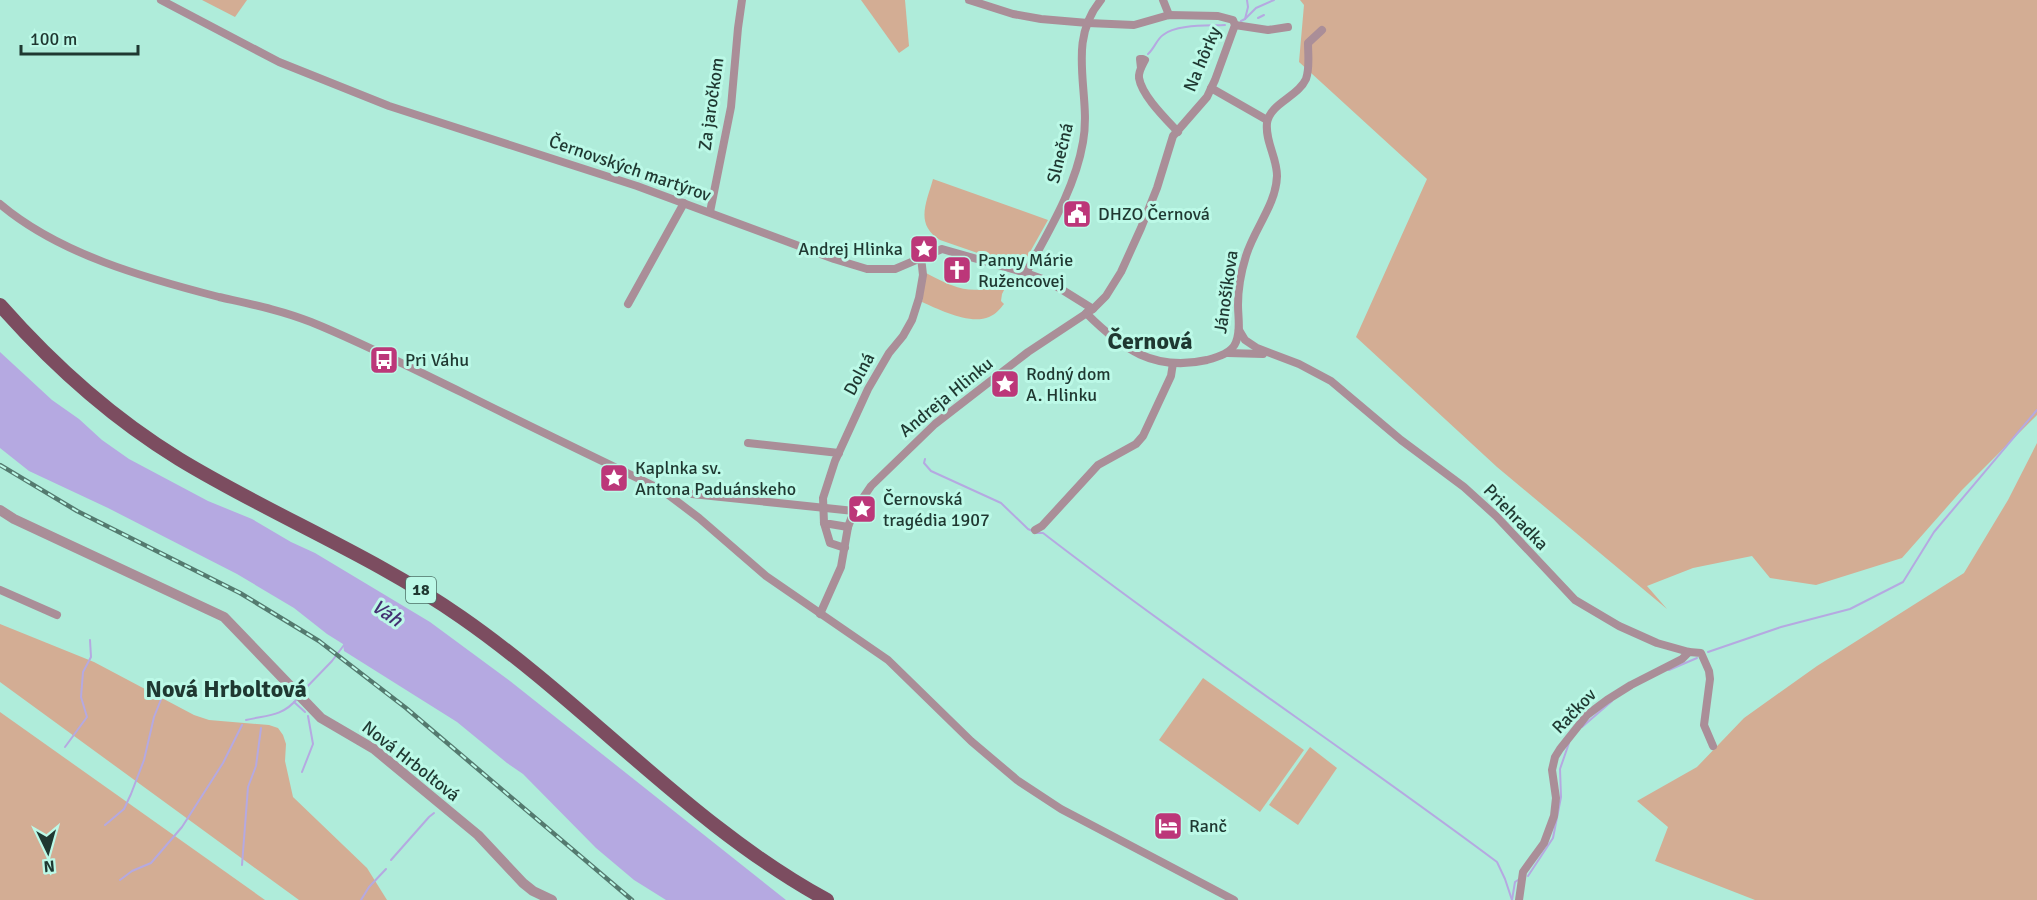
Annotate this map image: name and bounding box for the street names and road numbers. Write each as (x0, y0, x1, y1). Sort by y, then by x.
street label: Na hôrky (1178, 23, 1226, 95)
street label: Za jaročkom (694, 56, 728, 152)
street label: Slnečná (1042, 120, 1078, 186)
street label: Černovských martýrov (546, 130, 715, 206)
street label: Jánošíkova (1209, 249, 1243, 335)
street label: Dolná (839, 349, 879, 399)
street label: Andreja Hlinku (895, 352, 997, 442)
street label: Priehradka (1479, 479, 1553, 555)
road number: 18 (406, 577, 436, 603)
street label: Račkov (1547, 683, 1601, 738)
street label: Nová Hrboltová (358, 716, 464, 806)

